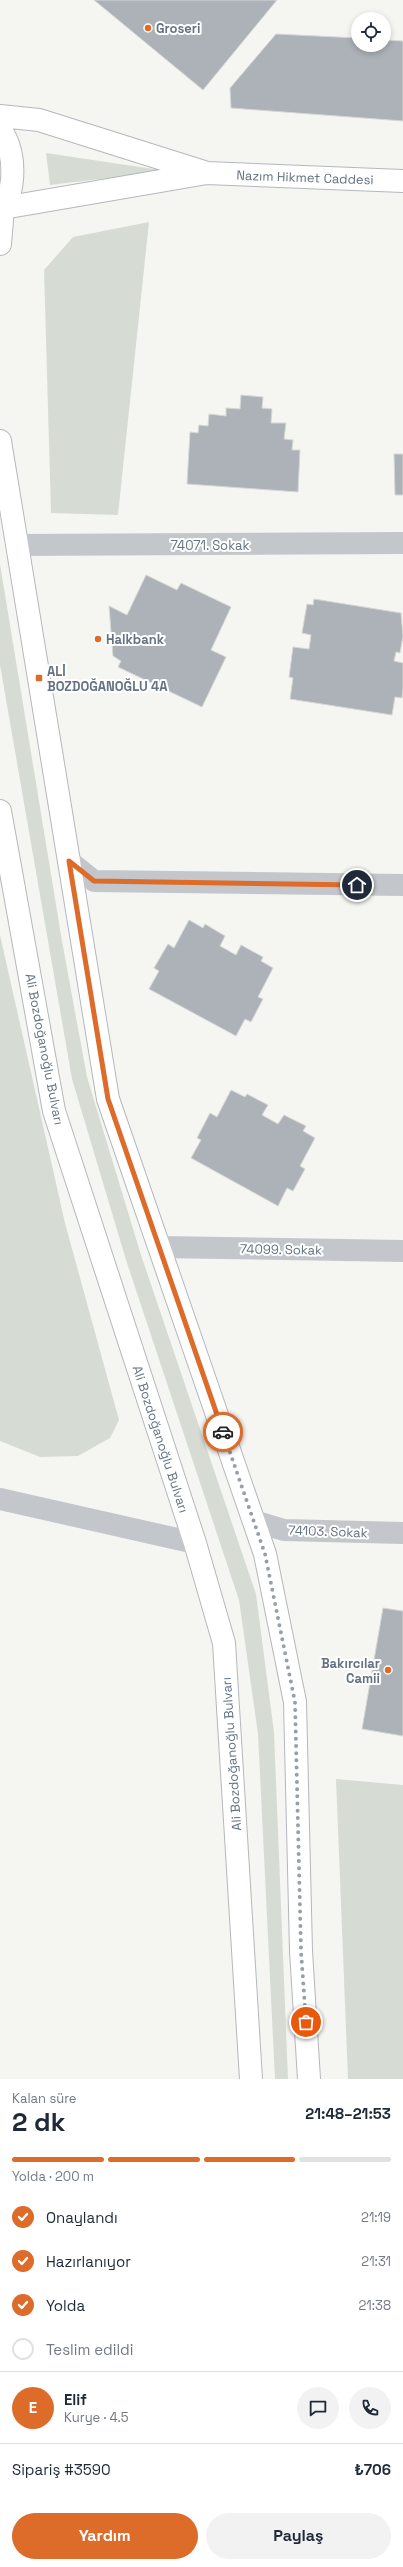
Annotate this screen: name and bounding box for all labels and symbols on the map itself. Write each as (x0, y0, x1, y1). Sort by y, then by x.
place label: Groseri (156, 20, 200, 37)
marker: Groseri (143, 23, 153, 33)
street label: Nazım Hikmet Caddesi (236, 167, 374, 188)
street label: 74071. Sokak (171, 537, 249, 554)
place label: Halkbank (106, 631, 165, 648)
marker: Halkbank (93, 634, 103, 644)
place label: ALİ BOZDOĞANOĞLU 4A (47, 663, 168, 695)
marker: ALİ BOZDOĞANOĞLU 4A (34, 673, 44, 683)
pin (340, 868, 374, 902)
street label: Ali Bozdoğanoğlu Bulvarı (21, 972, 68, 1126)
street label: 74099. Sokak (240, 1240, 322, 1259)
street label: Ali Bozdoğanoğlu Bulvarı (129, 1363, 192, 1515)
courier (203, 1412, 243, 1452)
street label: 74103. Sokak (288, 1522, 368, 1541)
place label: Bakırcılar Camii (321, 1655, 380, 1687)
marker: Bakırcılar Camii (383, 1665, 393, 1675)
street label: Ali Bozdoğanoğlu Bulvarı (218, 1677, 245, 1831)
pin (289, 2005, 323, 2039)

